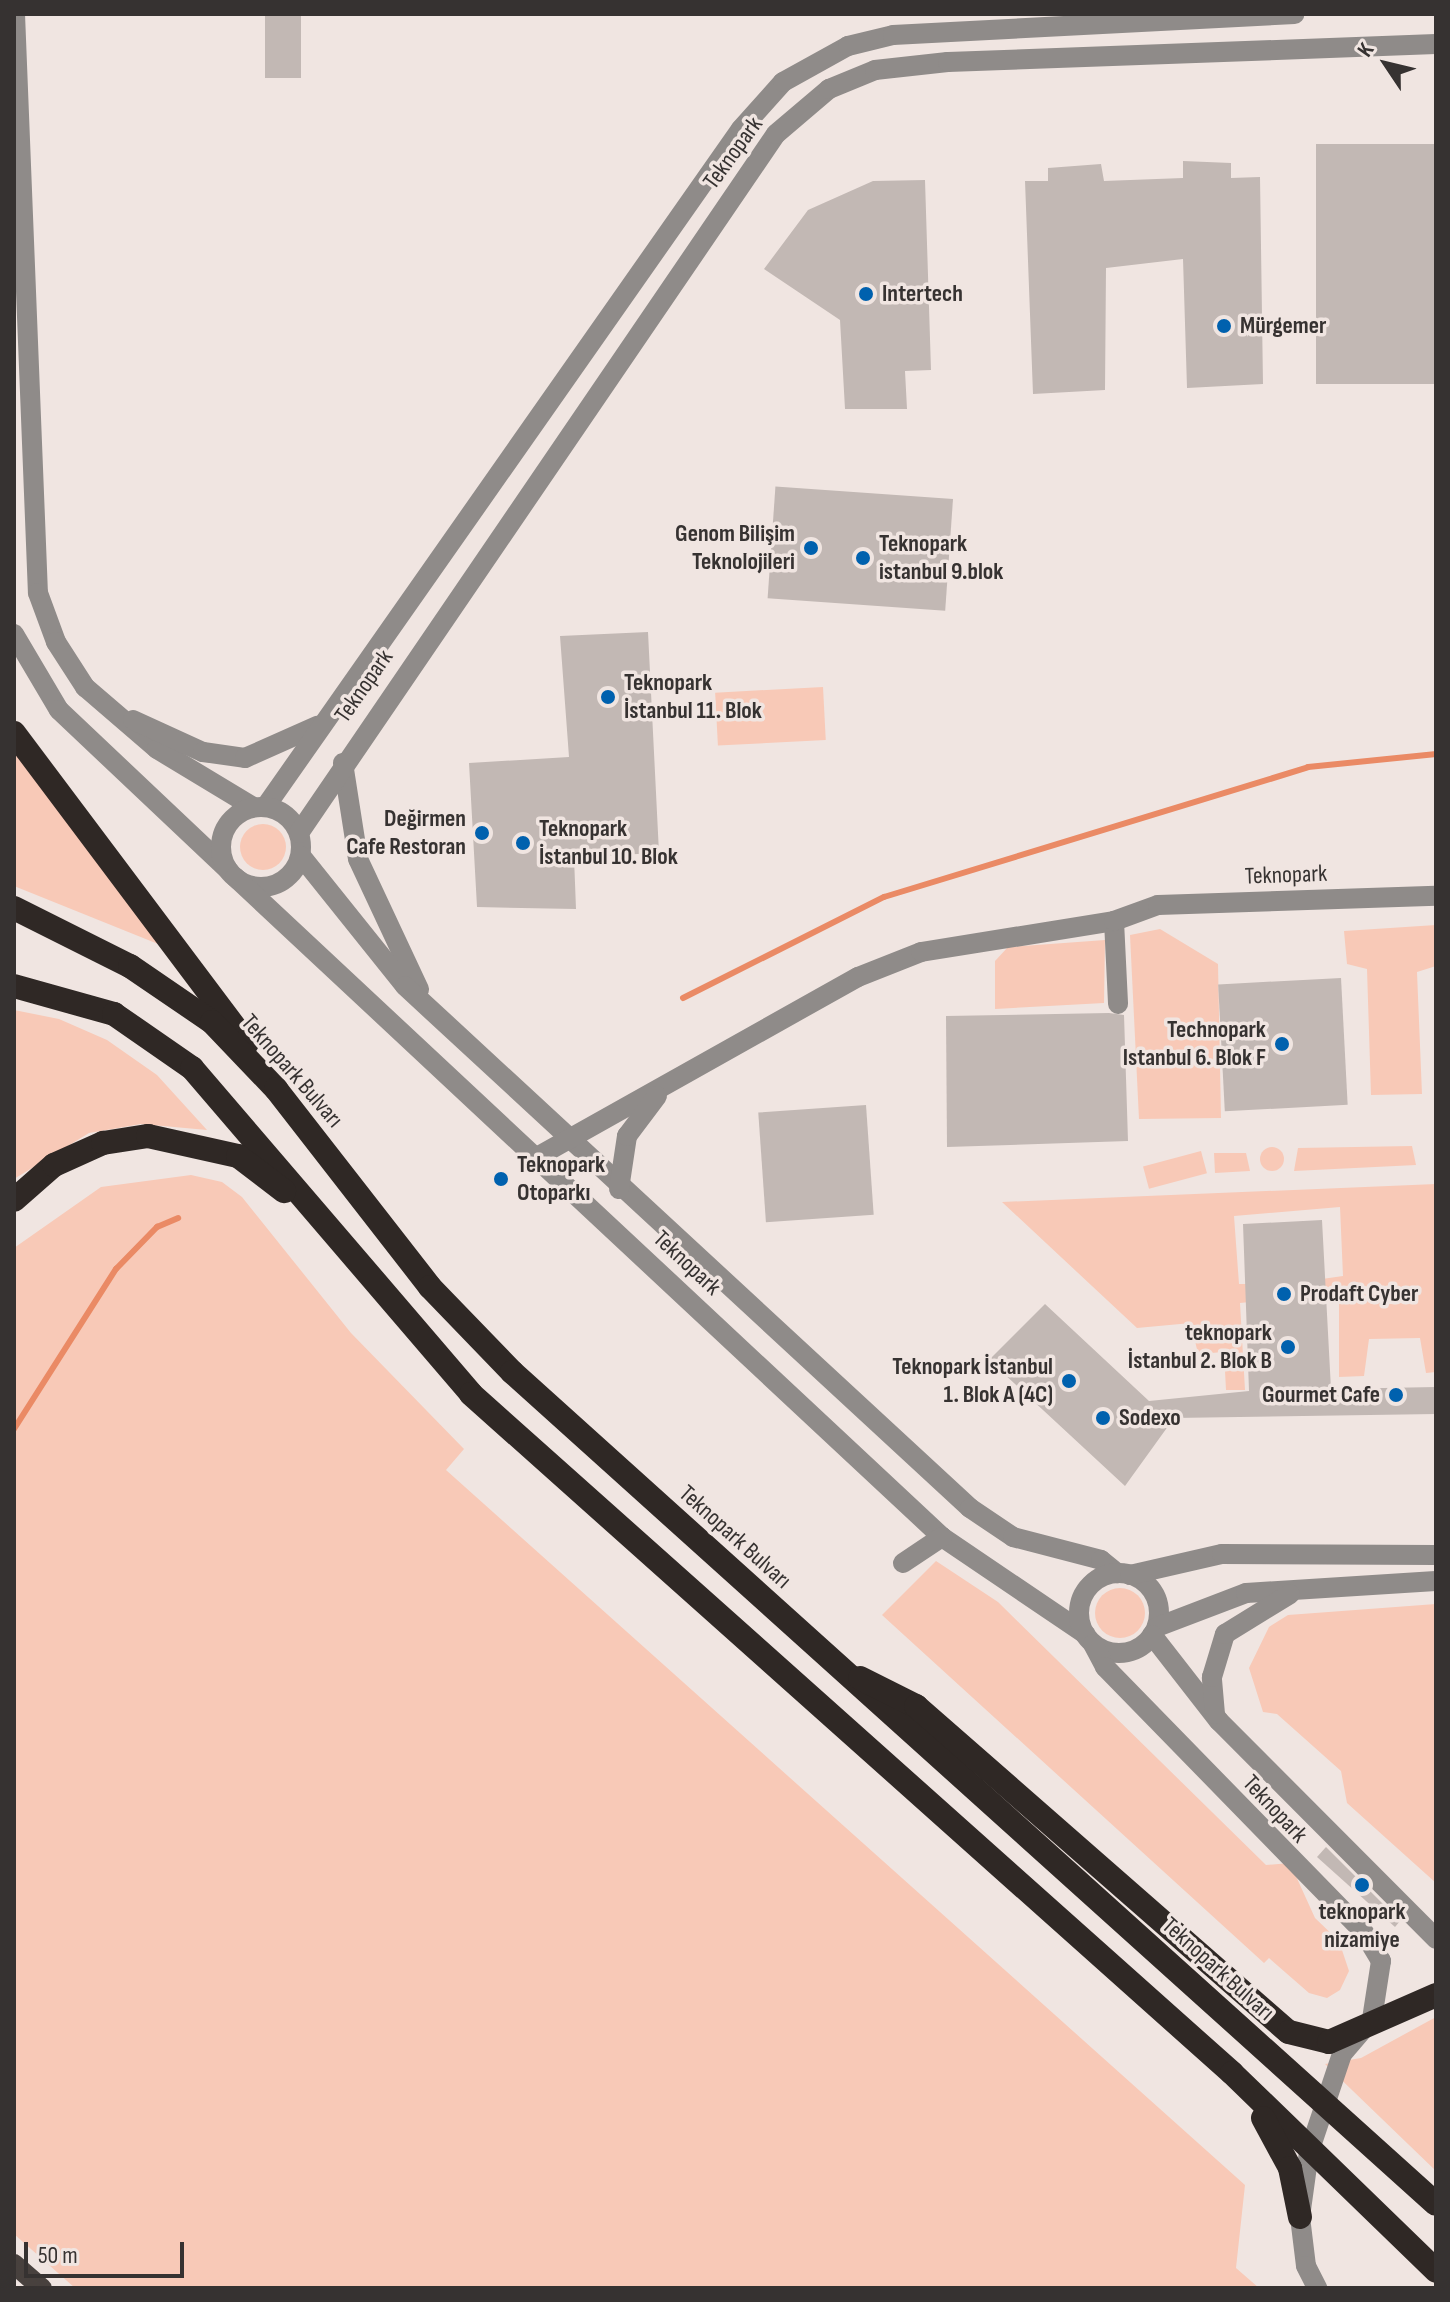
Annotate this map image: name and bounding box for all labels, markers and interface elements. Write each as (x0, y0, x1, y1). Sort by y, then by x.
north arrow (1346, 24, 1426, 104)
text: K (1352, 38, 1380, 62)
street label: Teknopark (697, 111, 769, 195)
place label: Intertech (882, 280, 963, 308)
marker: Intertech (857, 285, 875, 303)
place label: Mürgemer (1240, 312, 1326, 340)
marker: Mürgemer (1215, 317, 1233, 335)
place label: Genom Bilişim Teknolojileri (675, 520, 795, 576)
place label: Teknopark istanbul 9.blok (879, 530, 1003, 586)
marker: Genom Bilişim Teknolojileri (802, 539, 820, 557)
marker: Teknopark istanbul 9.blok (854, 549, 872, 567)
street label: Teknopark (329, 644, 399, 728)
place label: Teknopark İstanbul 11. Blok (624, 669, 762, 725)
marker: Teknopark İstanbul 11. Blok (599, 688, 617, 706)
place label: Değirmen Cafe Restoran (346, 805, 466, 861)
place label: Teknopark İstanbul 10. Blok (539, 815, 678, 871)
marker: Değirmen Cafe Restoran (473, 824, 491, 842)
marker: Teknopark İstanbul 10. Blok (514, 834, 532, 852)
street label: Teknopark (1244, 859, 1328, 891)
street label: Teknopark Bulvarı (235, 1008, 349, 1134)
place label: Technopark Istanbul 6. Blok F (1123, 1016, 1266, 1072)
marker: Technopark Istanbul 6. Blok F (1273, 1035, 1291, 1053)
place label: Teknopark Otoparkı (517, 1151, 605, 1207)
marker: Teknopark Otoparkı (492, 1170, 510, 1188)
street label: Teknopark (647, 1224, 727, 1302)
place label: Prodaft Cyber (1300, 1280, 1418, 1308)
marker: Prodaft Cyber (1275, 1285, 1293, 1303)
place label: teknopark İstanbul 2. Blok B (1128, 1319, 1272, 1375)
marker: teknopark İstanbul 2. Blok B (1279, 1338, 1297, 1356)
place label: Teknopark İstanbul 1. Blok A (4C) (892, 1353, 1053, 1409)
marker: Teknopark İstanbul 1. Blok A (4C) (1060, 1372, 1078, 1390)
place label: Gourmet Cafe (1262, 1381, 1380, 1409)
marker: Gourmet Cafe (1387, 1386, 1405, 1404)
place label: Sodexo (1119, 1404, 1181, 1432)
marker: Sodexo (1094, 1409, 1112, 1427)
street label: Teknopark Bulvarı (673, 1479, 797, 1595)
street label: Teknopark (1236, 1769, 1314, 1849)
marker: teknopark nizamiye (1353, 1876, 1371, 1894)
place label: teknopark nizamiye (1318, 1898, 1406, 1954)
street label: Teknopark Bulvarı (1156, 1911, 1280, 2027)
scale bar (28, 2226, 188, 2276)
text: 50 m (38, 2241, 78, 2270)

